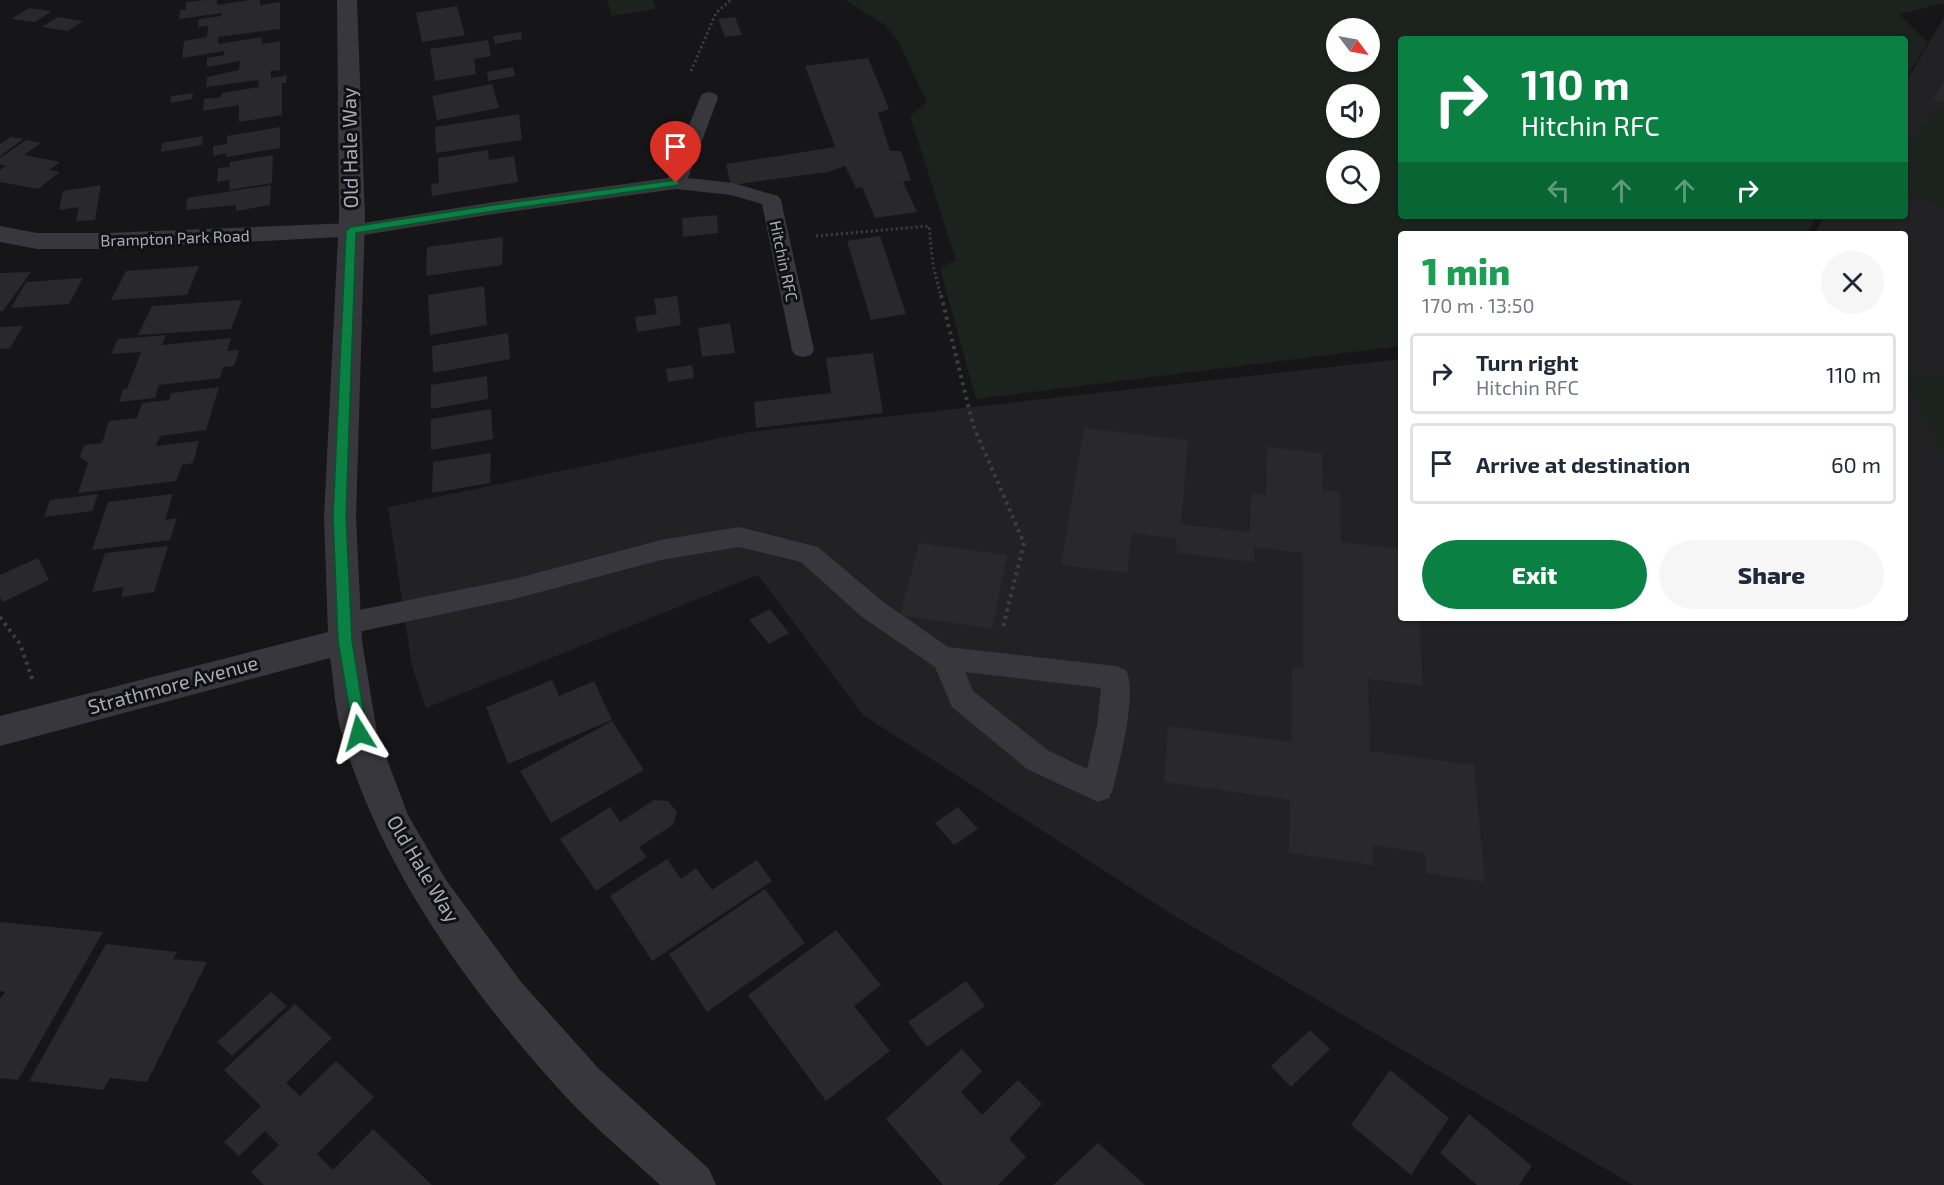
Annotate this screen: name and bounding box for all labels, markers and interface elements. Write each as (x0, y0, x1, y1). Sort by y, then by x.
north arrow (1326, 18, 1380, 72)
map controls (1326, 18, 1380, 204)
text: 110 m (1521, 58, 1630, 108)
icon: right (1422, 60, 1500, 138)
button: sound (1326, 84, 1380, 138)
street label: Old Hale Way (336, 87, 362, 209)
text: Hitchin RFC (1521, 109, 1660, 141)
pin (650, 121, 701, 183)
icon: arrive (659, 130, 692, 163)
button: search (1326, 150, 1380, 204)
icon: left (1542, 174, 1575, 207)
icon: ahead (1605, 174, 1638, 207)
icon: ahead (1668, 174, 1701, 207)
icon: right (1731, 174, 1764, 207)
street label: Hitchin RFC (767, 219, 802, 303)
street label: Brampton Park Road (100, 225, 250, 250)
text: 1 min (1422, 249, 1510, 292)
button: close (1821, 251, 1884, 314)
text: 170 m · 13:50 (1422, 293, 1534, 317)
text: Turn right (1476, 349, 1578, 375)
icon: right (1425, 357, 1458, 390)
text: 110 m (1826, 361, 1881, 387)
text: Hitchin RFC (1476, 375, 1579, 399)
icon: arrive (1425, 447, 1458, 480)
text: Arrive at destination (1476, 451, 1690, 477)
text: 60 m (1831, 451, 1881, 477)
button: Exit (1422, 540, 1647, 609)
button: Share (1659, 540, 1884, 609)
street label: Strathmore Avenue (85, 650, 261, 718)
position arrow (327, 701, 391, 765)
street label: Old Hale Way (382, 811, 465, 927)

